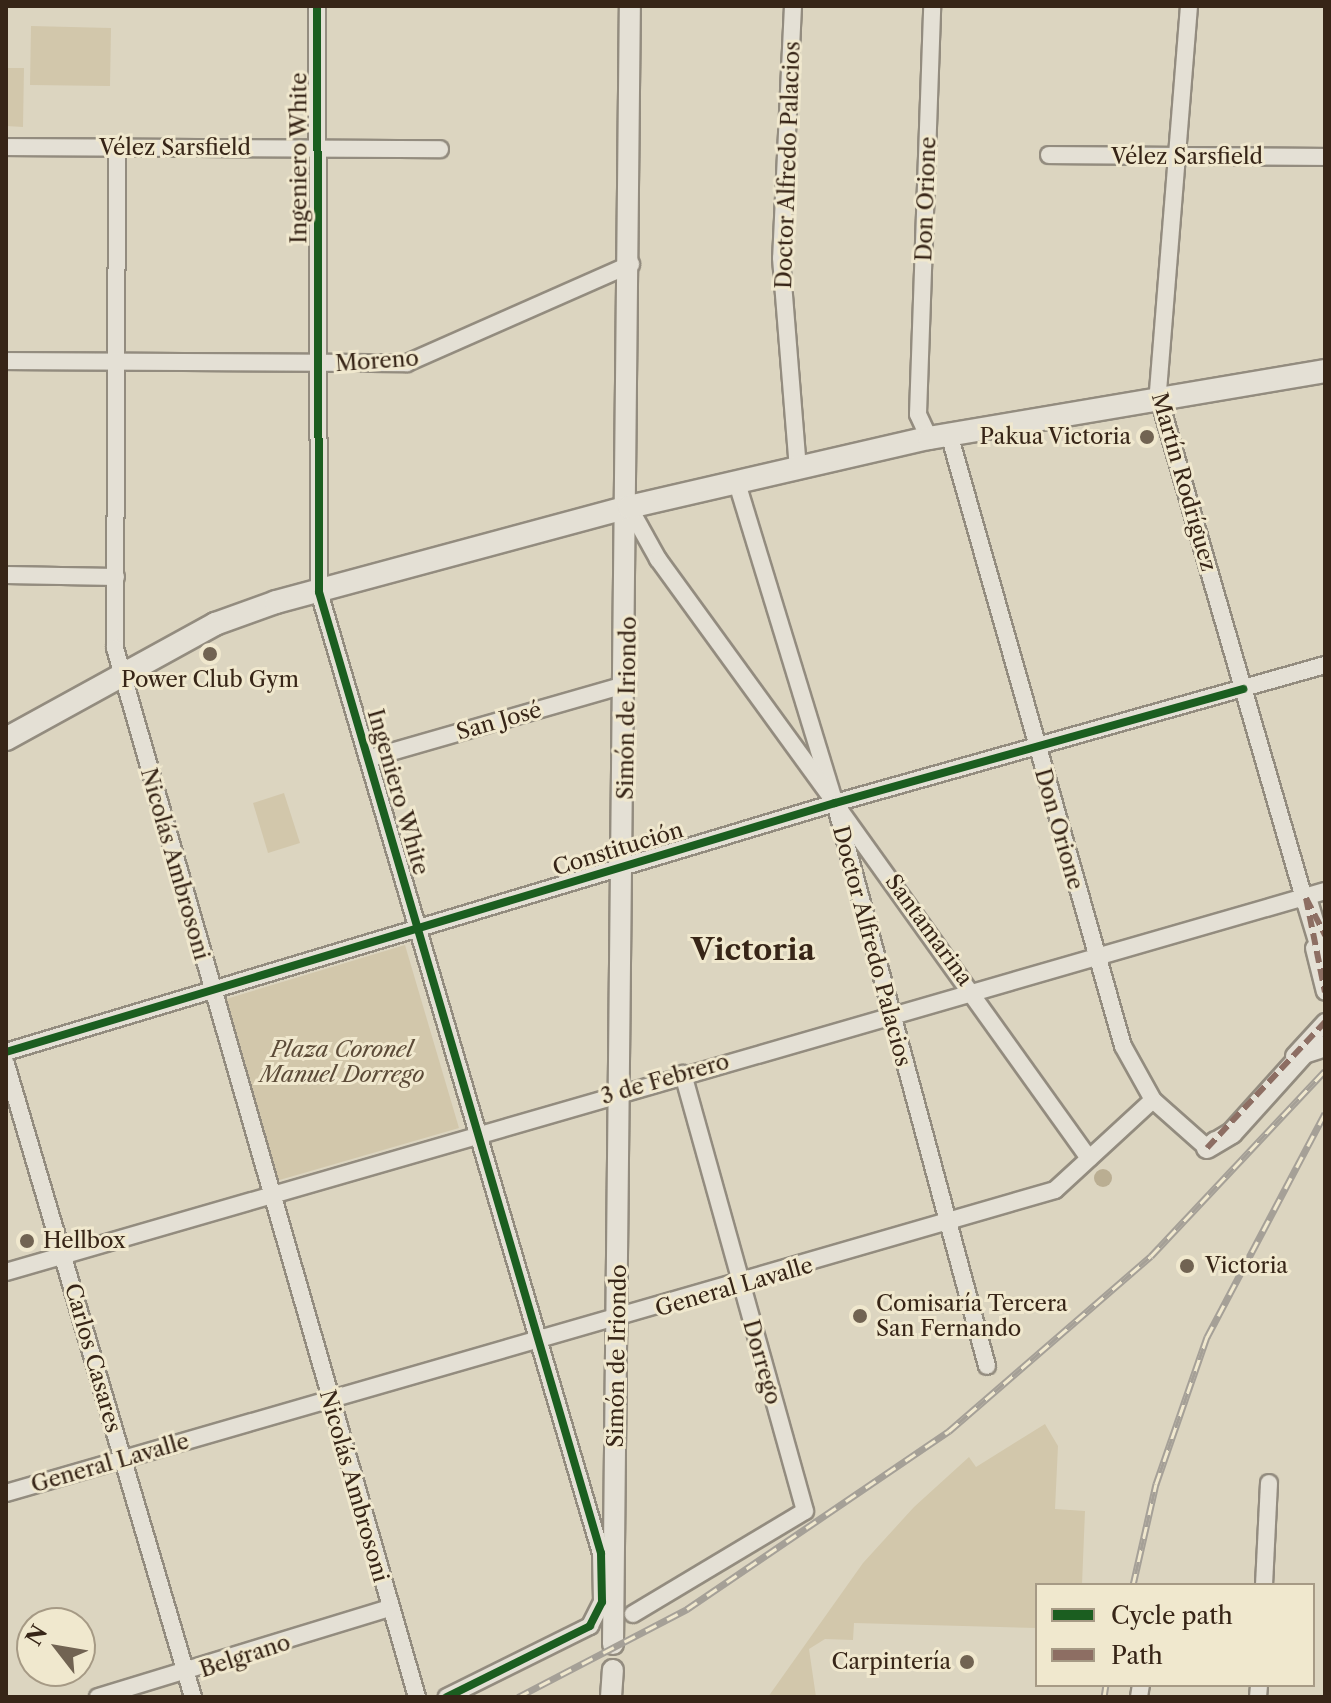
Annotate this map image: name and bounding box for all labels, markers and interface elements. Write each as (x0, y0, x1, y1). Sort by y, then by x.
street label: Doctor Alfredo Palacios (770, 40, 806, 290)
street label: Ingeniero White (286, 72, 312, 244)
street label: Vélez Sarsfield (99, 135, 251, 161)
street label: Don Orione (911, 136, 941, 262)
street label: Vélez Sarsfield (1111, 144, 1263, 170)
street label: Moreno (334, 345, 420, 377)
street label: Martín Rodríguez (1146, 390, 1222, 574)
place label: Pakua Victoria (979, 424, 1131, 450)
marker: Pakua Victoria (1138, 428, 1156, 446)
street label: Simón de Iriondo (612, 616, 642, 800)
marker: Power Club Gym (201, 645, 219, 663)
place label: Power Club Gym (121, 667, 299, 693)
street label: San José (453, 696, 545, 746)
street label: Ingeniero White (362, 706, 434, 878)
street label: Nicolás Ambrosoni (135, 765, 215, 963)
street label: Don Orione (1029, 765, 1089, 893)
street label: Constitución (550, 817, 686, 881)
street label: Doctor Alfredo Palacios (827, 822, 917, 1070)
street label: Santamarina (880, 869, 978, 991)
district label: Victoria (691, 932, 815, 968)
park label: Plaza Coronel Manuel Dorrego (260, 1036, 424, 1088)
street label: 3 de Febrero (598, 1048, 732, 1110)
place label: Hellbox (43, 1228, 126, 1254)
marker: Hellbox (18, 1232, 36, 1250)
street label: General Lavalle (652, 1252, 816, 1322)
place label: Victoria (1205, 1253, 1288, 1279)
marker: Victoria (1176, 1255, 1198, 1277)
street label: Simón de Iriondo (602, 1264, 632, 1448)
street label: Carlos Casares (59, 1280, 127, 1436)
place label: Comisaría Tercera San Fernando (876, 1290, 1069, 1342)
marker: Comisaría Tercera San Fernando (851, 1307, 869, 1325)
street label: Dorrego (737, 1317, 787, 1407)
street label: Nicolás Ambrosoni (314, 1387, 394, 1585)
street label: General Lavalle (28, 1428, 192, 1498)
legend (1035, 1583, 1315, 1687)
text: Cycle path (1111, 1601, 1233, 1630)
north arrow (16, 1607, 96, 1687)
text: N (20, 1620, 53, 1651)
street label: Belgrano (196, 1629, 294, 1683)
text: Path (1111, 1641, 1163, 1670)
place label: Carpintería (831, 1649, 951, 1675)
marker: Carpintería (958, 1653, 976, 1671)

